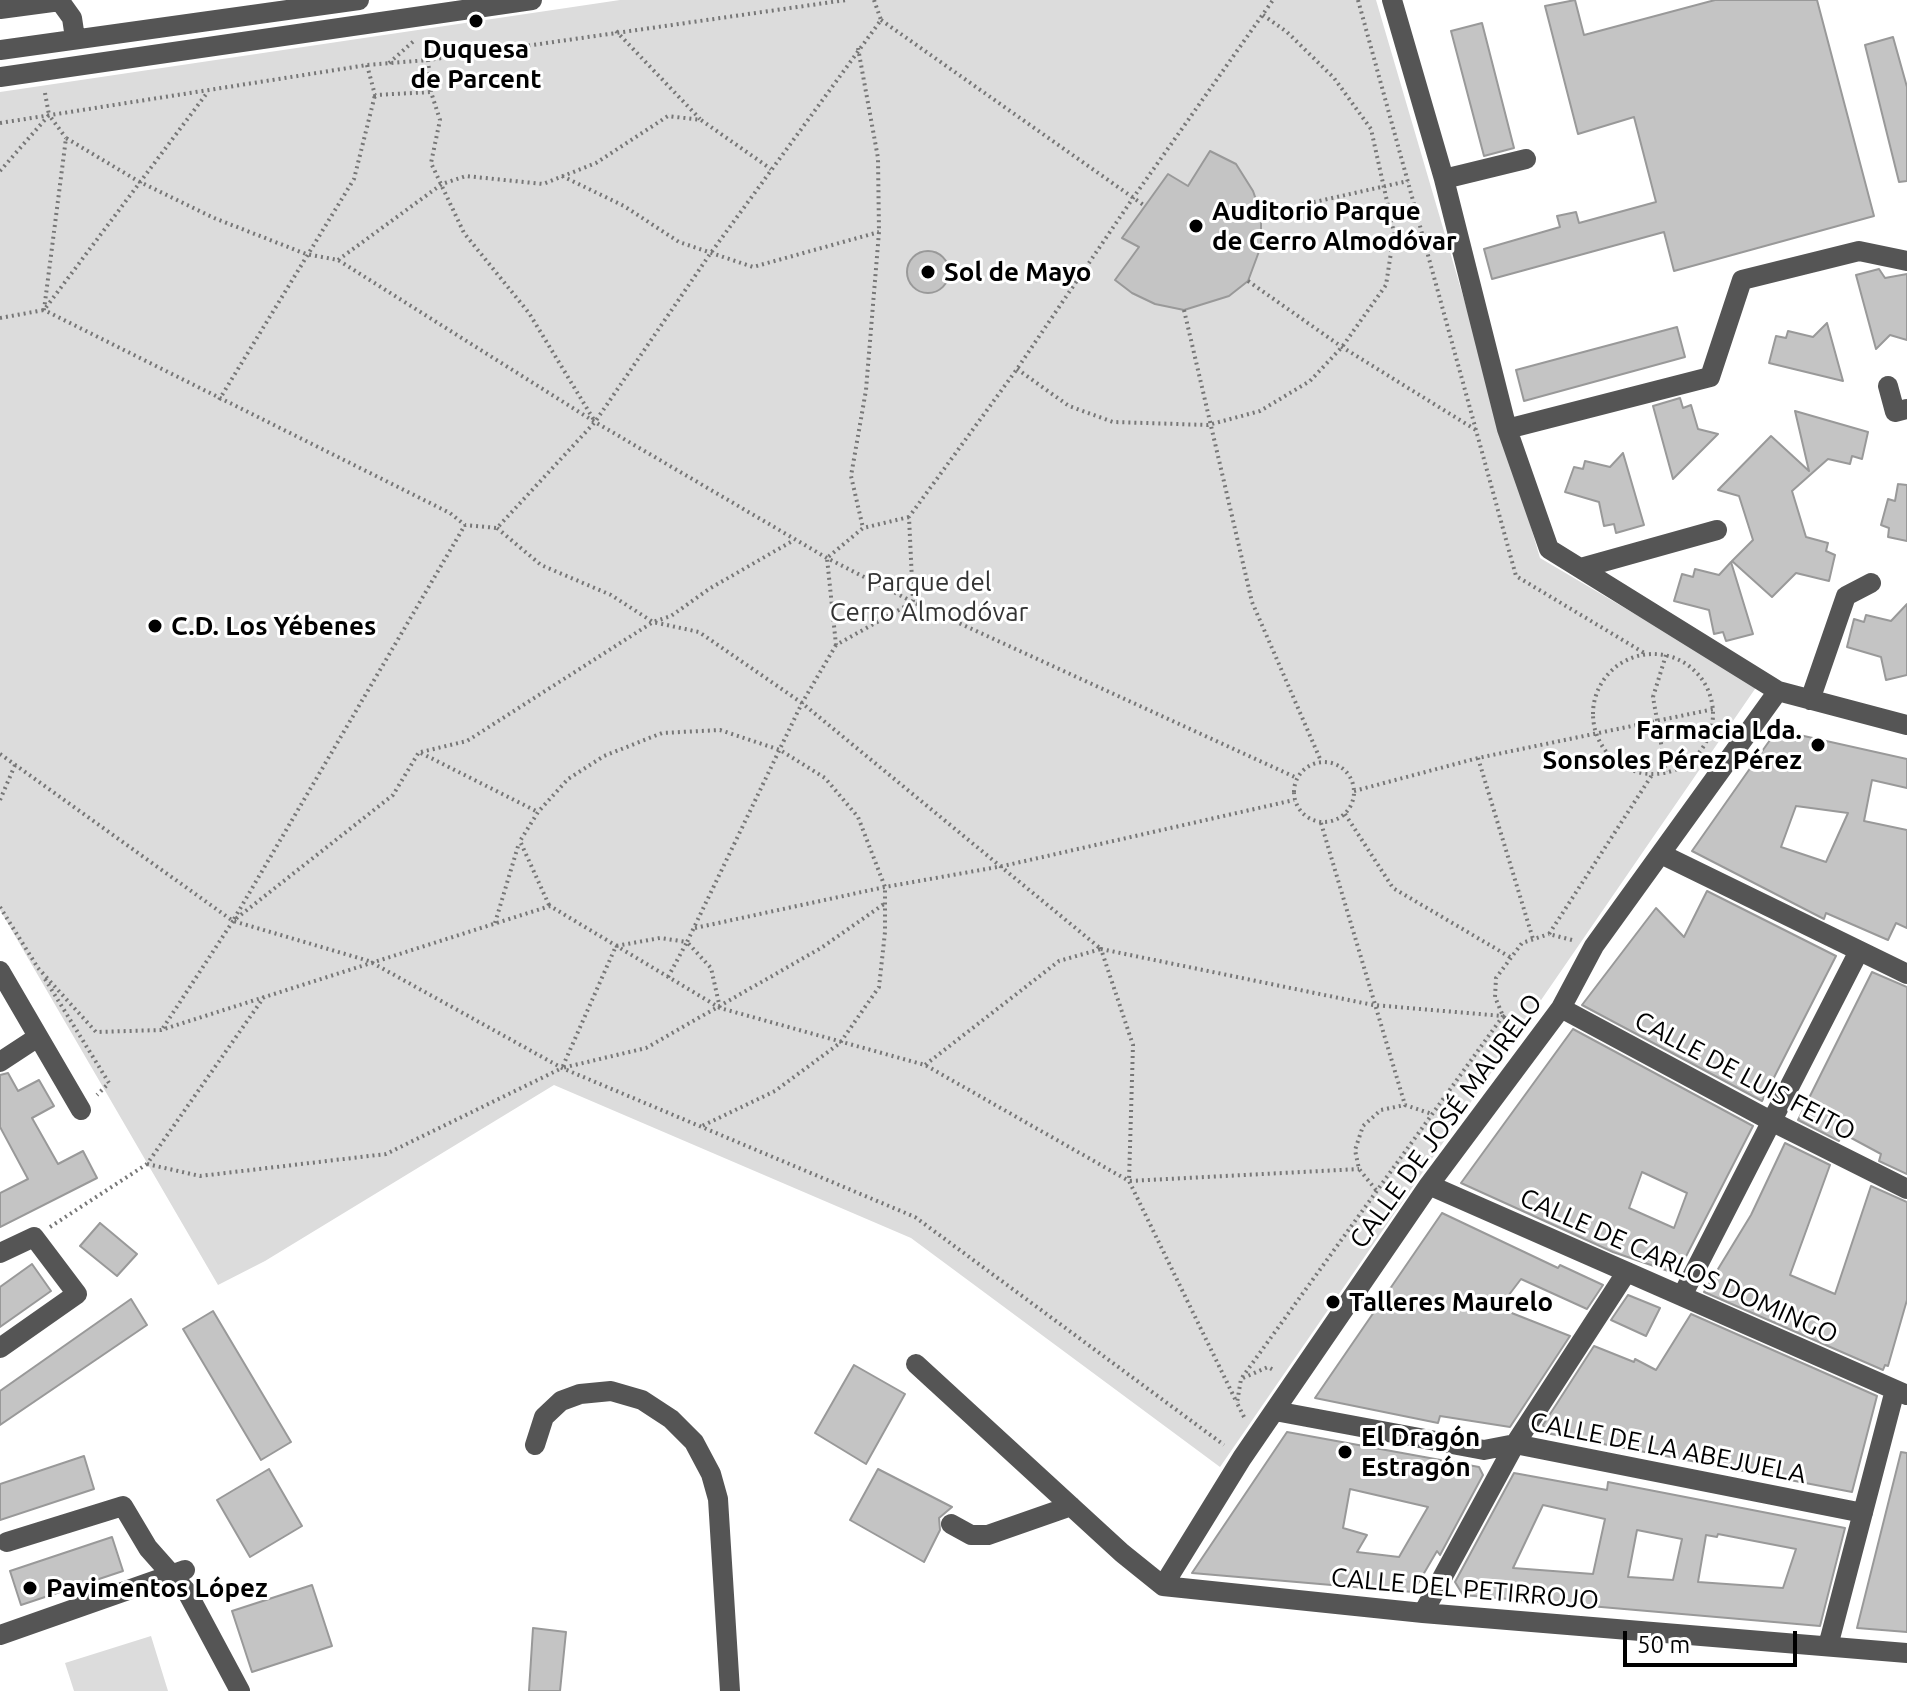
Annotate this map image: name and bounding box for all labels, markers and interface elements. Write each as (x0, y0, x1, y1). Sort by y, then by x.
marker: Duquesa de Parcent (467, 12, 485, 30)
place label: Duquesa de Parcent (411, 33, 541, 94)
place label: Auditorio Parque de Cerro Almodóvar (1212, 195, 1457, 256)
marker: Auditorio Parque de Cerro Almodóvar (1187, 217, 1205, 235)
place label: Sol de Mayo (944, 256, 1091, 288)
marker: Sol de Mayo (919, 263, 937, 281)
park label: Parque del Cerro Almodóvar (830, 566, 1028, 628)
place label: C.D. Los Yébenes (171, 610, 376, 642)
marker: C.D. Los Yébenes (146, 617, 164, 635)
place label: Farmacia Lda. Sonsoles Pérez Pérez (1543, 714, 1802, 776)
marker: Farmacia Lda. Sonsoles Pérez Pérez (1809, 736, 1827, 754)
street label: CALLE DE JOSÉ MAURELO (1343, 988, 1549, 1254)
street label: CALLE DE LUIS FEITO (1629, 1005, 1861, 1147)
street label: CALLE DE CARLOS DOMINGO (1515, 1182, 1843, 1350)
place label: Talleres Maurelo (1349, 1286, 1553, 1318)
marker: Talleres Maurelo (1324, 1293, 1342, 1311)
street label: CALLE DE LA ABEJUELA (1527, 1406, 1809, 1490)
place label: El Dragón Estragón (1361, 1421, 1480, 1482)
marker: El Dragón Estragón (1336, 1443, 1354, 1461)
street label: CALLE DEL PETIRROJO (1330, 1562, 1600, 1616)
place label: Pavimentos López (46, 1572, 268, 1604)
marker: Pavimentos López (21, 1579, 39, 1597)
scale bar (1627, 1615, 1801, 1665)
text: 50 m (1637, 1631, 1690, 1658)

